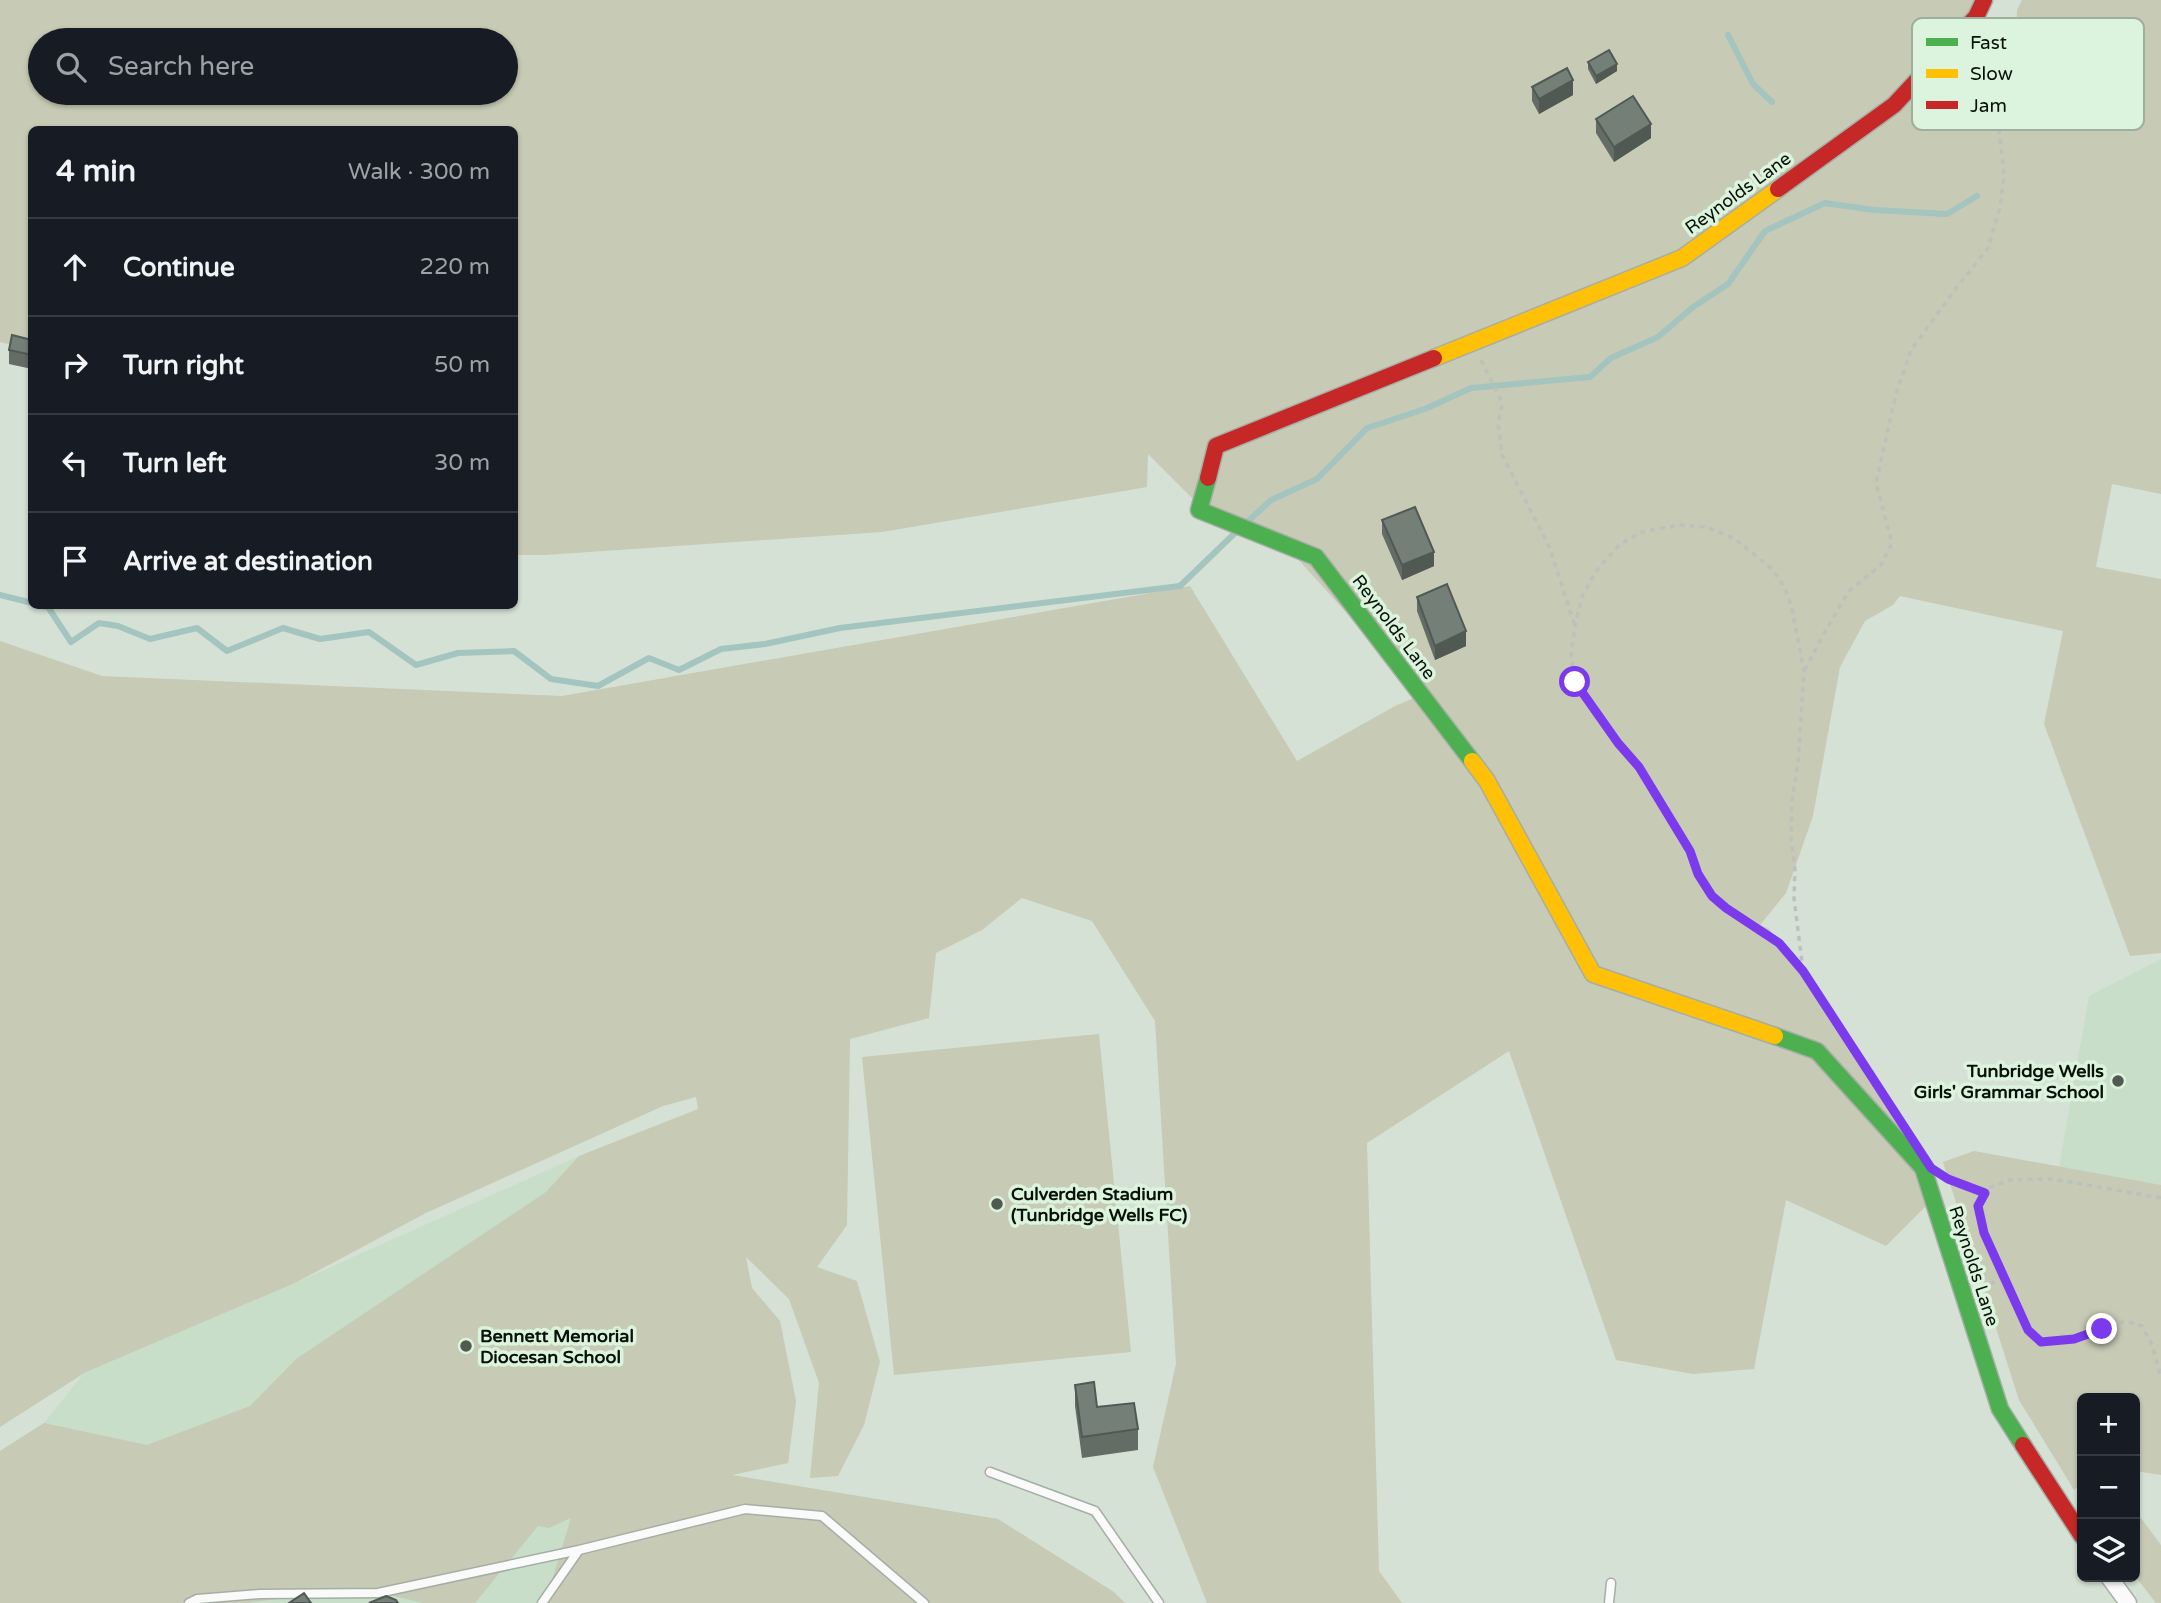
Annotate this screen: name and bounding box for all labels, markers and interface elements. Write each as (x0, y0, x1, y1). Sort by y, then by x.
legend (1912, 18, 2144, 130)
search box (28, 28, 518, 105)
text: Fast (1970, 32, 2007, 54)
icon: search (52, 48, 90, 86)
text: Search here (108, 51, 254, 82)
text: Slow (1970, 63, 2013, 85)
text: Jam (1970, 95, 2007, 117)
street label: Reynolds Lane (1681, 147, 1795, 239)
text: 4 min (56, 153, 136, 190)
text: Walk · 300 m (348, 158, 490, 186)
icon: ahead (56, 248, 94, 286)
text: Continue (123, 252, 235, 283)
text: 220 m (420, 253, 490, 281)
icon: right (56, 346, 94, 384)
text: Turn right (123, 350, 244, 381)
text: 50 m (434, 351, 490, 379)
icon: left (56, 444, 94, 482)
text: Turn left (123, 448, 226, 479)
text: 30 m (434, 449, 490, 477)
icon: arrive (56, 542, 94, 580)
text: Arrive at destination (123, 546, 373, 577)
street label: Reynolds Lane (1348, 570, 1440, 684)
route start (1559, 666, 1590, 697)
place label: Tunbridge Wells Girls' Grammar School (1914, 1060, 2104, 1103)
marker: Tunbridge Wells Girls' Grammar School (2110, 1073, 2126, 1089)
place label: Culverden Stadium (Tunbridge Wells FC) (1011, 1183, 1188, 1226)
marker: Culverden Stadium (Tunbridge Wells FC) (989, 1196, 1005, 1212)
street label: Reynolds Lane (1944, 1203, 2004, 1329)
route end (2086, 1313, 2117, 1344)
place label: Bennett Memorial Diocesan School (480, 1325, 634, 1368)
marker: Bennett Memorial Diocesan School (458, 1338, 474, 1354)
map controls (2077, 1393, 2140, 1582)
button: + (2077, 1393, 2140, 1456)
button: − (2077, 1456, 2140, 1519)
button: layers (2077, 1519, 2140, 1582)

